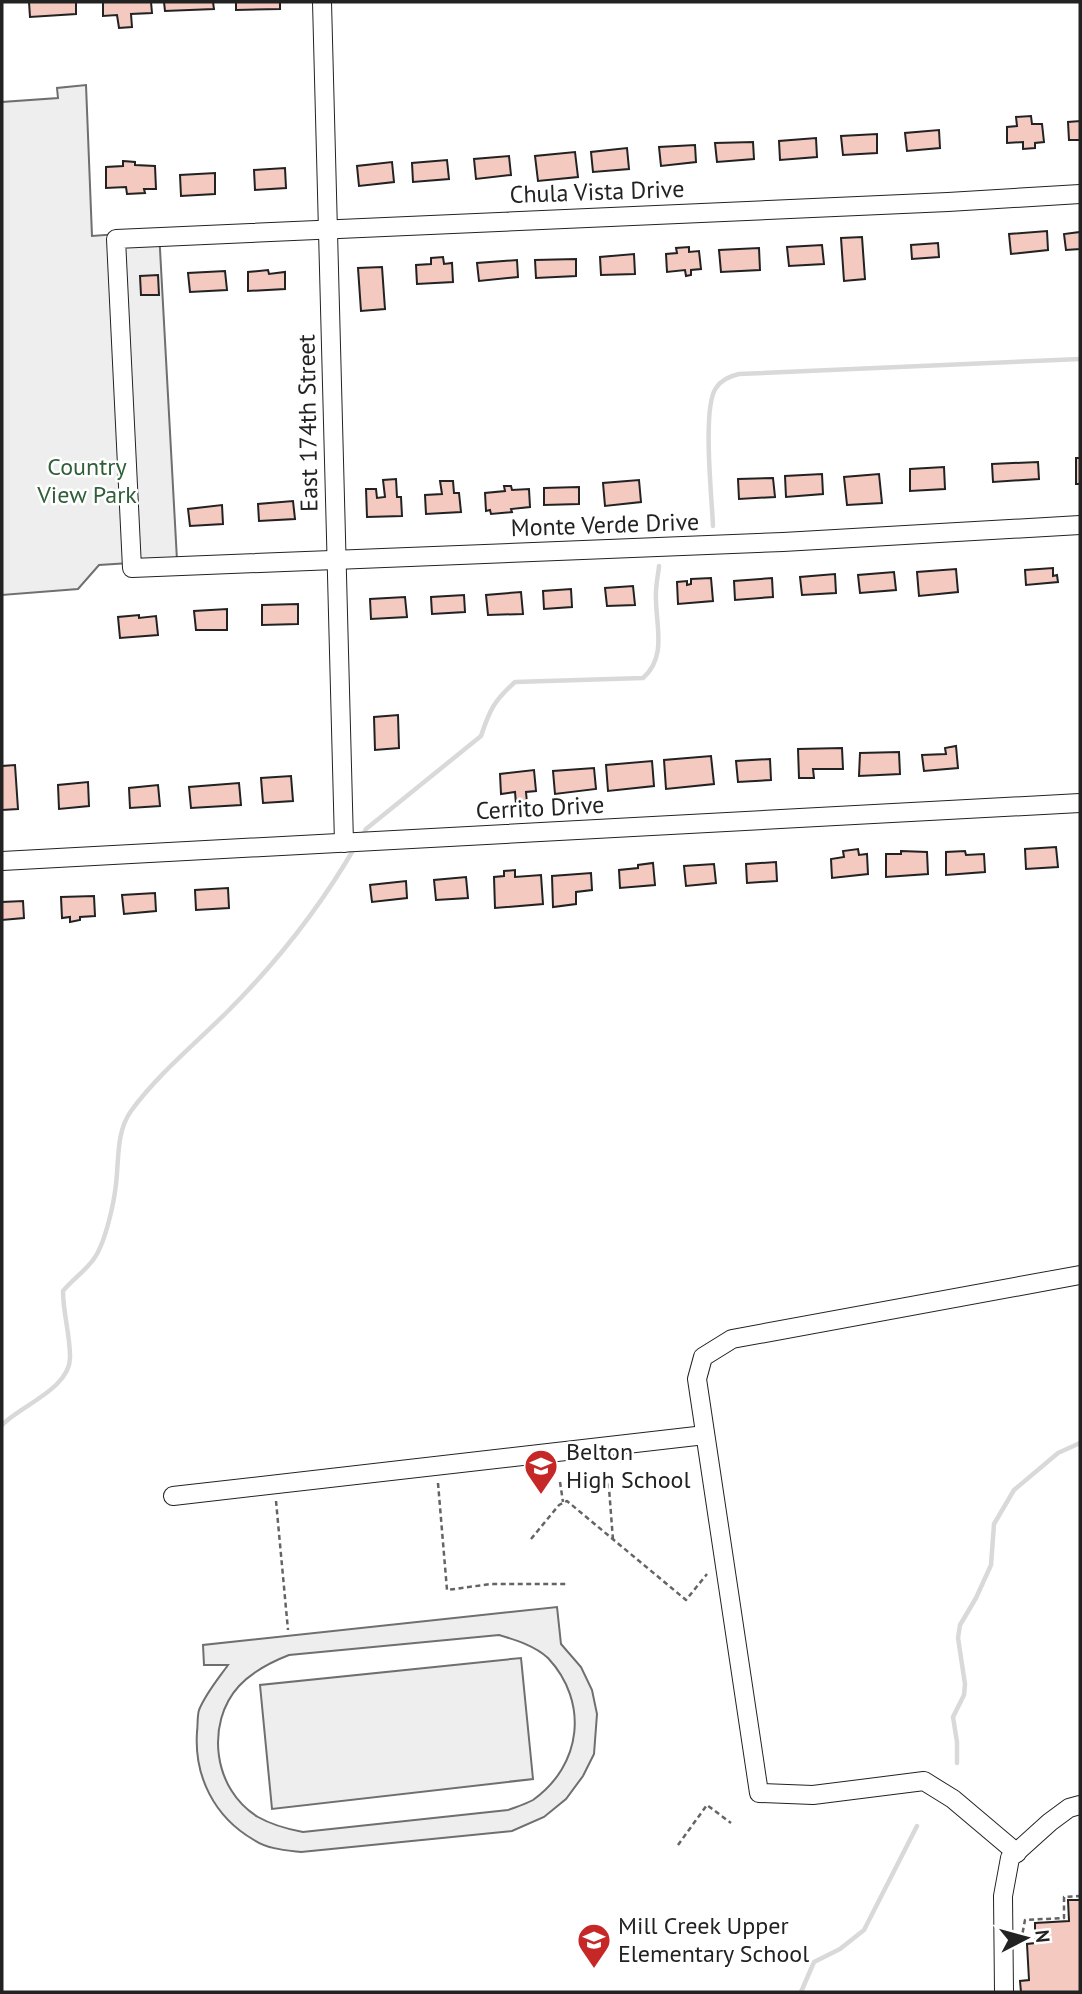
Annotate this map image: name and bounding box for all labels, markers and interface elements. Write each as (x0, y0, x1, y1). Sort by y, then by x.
street label: Chula Vista Drive (509, 173, 685, 210)
street label: East 174th Street (290, 334, 325, 512)
park label: Country View Park (36, 451, 137, 510)
street label: Monte Verde Drive (510, 506, 700, 543)
street label: Cerrito Drive (475, 789, 605, 826)
place label: Belton High School (566, 1436, 690, 1495)
school or university icon: Belton High School (522, 1447, 560, 1496)
north arrow (991, 1903, 1061, 1973)
place label: Mill Creek Upper Elementary School (618, 1910, 809, 1969)
school or university icon: Mill Creek Upper Elementary School (575, 1921, 613, 1970)
text: N (1030, 1929, 1055, 1944)

